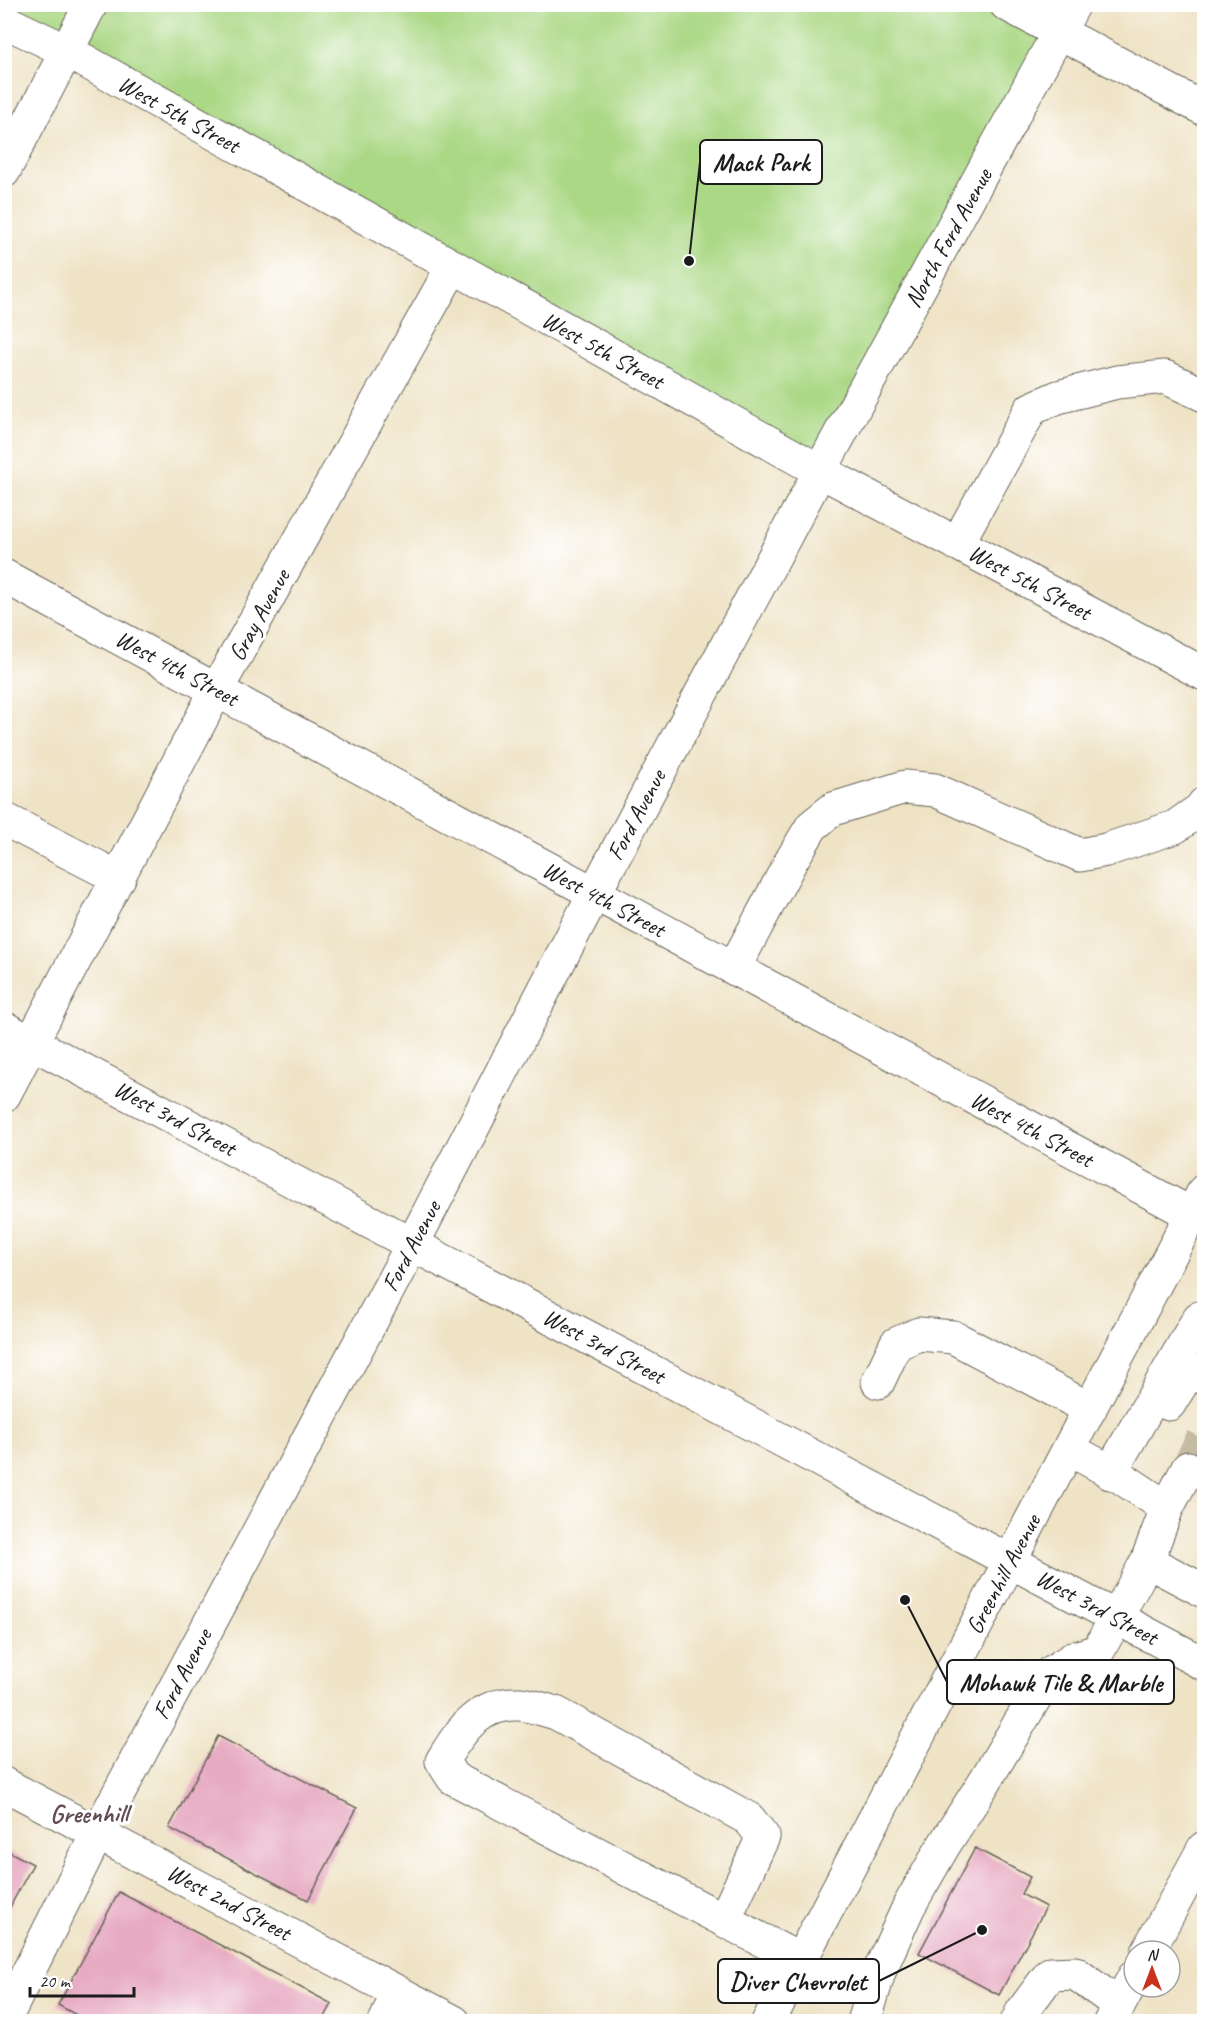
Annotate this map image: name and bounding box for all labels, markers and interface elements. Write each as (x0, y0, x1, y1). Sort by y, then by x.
street label: West 5th Street (113, 68, 247, 161)
callout: Mack Park (700, 140, 822, 184)
text: Mack Park (713, 146, 812, 179)
street label: North Ford Avenue (897, 161, 1000, 313)
street label: West 5th Street (537, 304, 671, 397)
street label: West 5th Street (964, 537, 1098, 628)
street label: Gray Avenue (222, 562, 297, 666)
street label: West 4th Street (111, 623, 245, 714)
street label: Ford Avenue (600, 763, 673, 865)
street label: West 4th Street (538, 854, 672, 945)
street label: West 3rd Street (109, 1073, 243, 1164)
street label: West 4th Street (966, 1084, 1100, 1175)
street label: Ford Avenue (375, 1194, 448, 1296)
street label: West 3rd Street (538, 1301, 672, 1392)
street label: Greenhill Avenue (959, 1507, 1048, 1639)
street label: West 3rd Street (1031, 1562, 1165, 1653)
street label: Ford Avenue (146, 1622, 219, 1724)
callout: Mohawk Tile & Marble (947, 1660, 1174, 1704)
text: Mohawk Tile & Marble (959, 1666, 1165, 1699)
district label: Greenhill (50, 1797, 132, 1830)
street label: West 2nd Street (162, 1857, 298, 1948)
north arrow (1122, 1939, 1182, 1999)
text: N (1147, 1945, 1160, 1965)
callout: Diver Chevrolet (718, 1959, 879, 2003)
scale bar (30, 1960, 134, 1998)
text: Diver Chevrolet (730, 1965, 869, 1998)
text: 20 m (39, 1970, 72, 1992)

